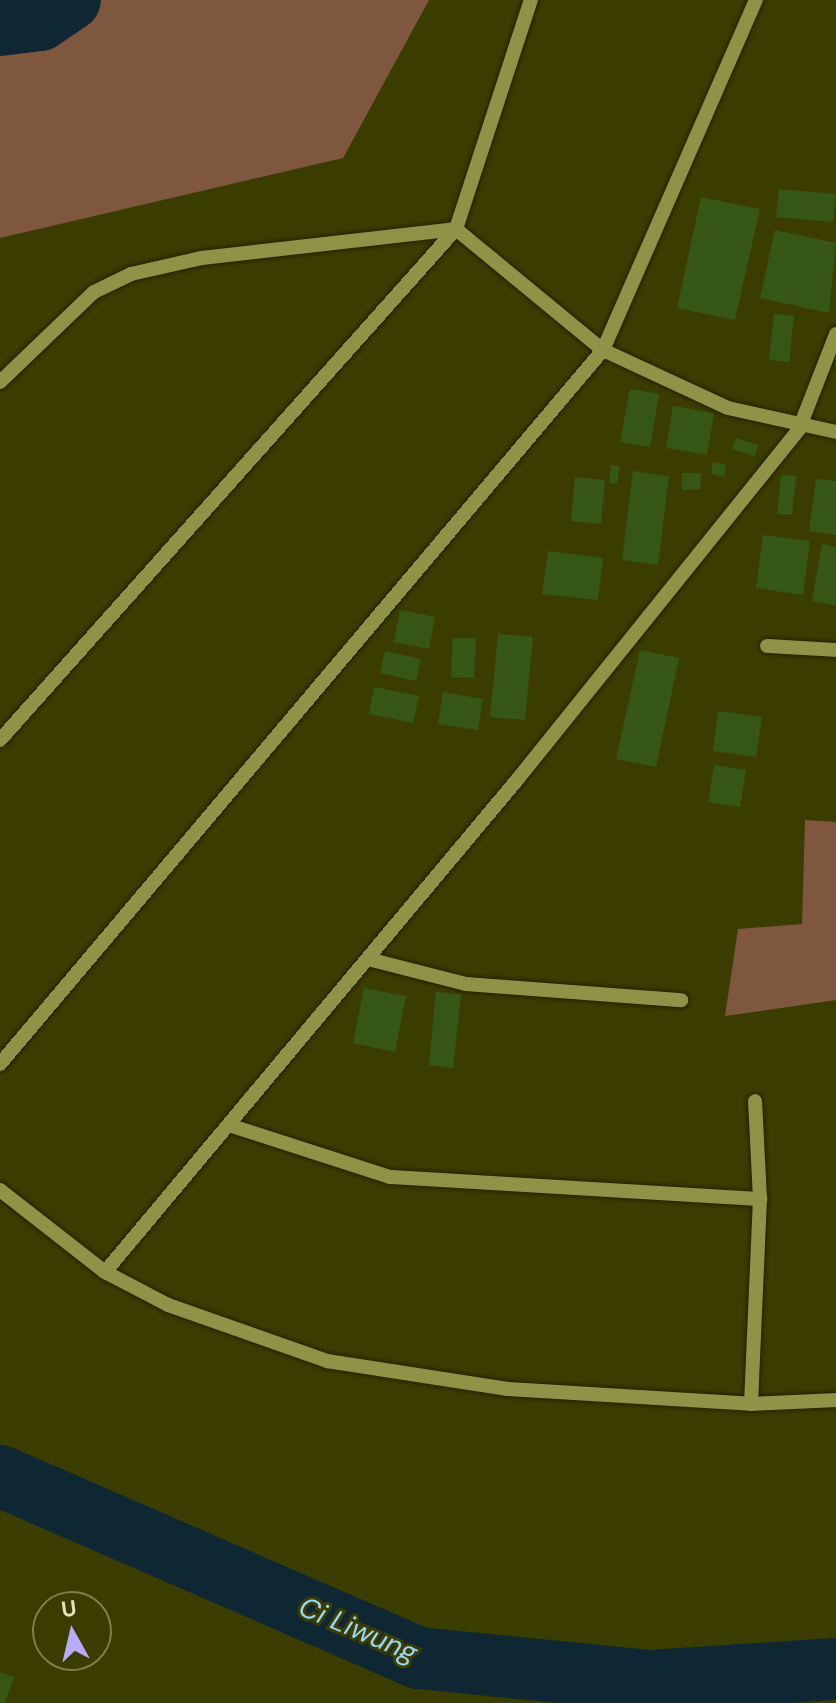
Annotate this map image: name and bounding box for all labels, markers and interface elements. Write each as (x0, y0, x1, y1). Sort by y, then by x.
water label: Ci Liwung (294, 1590, 422, 1670)
north arrow (32, 1591, 112, 1671)
text: U (59, 1593, 78, 1624)

